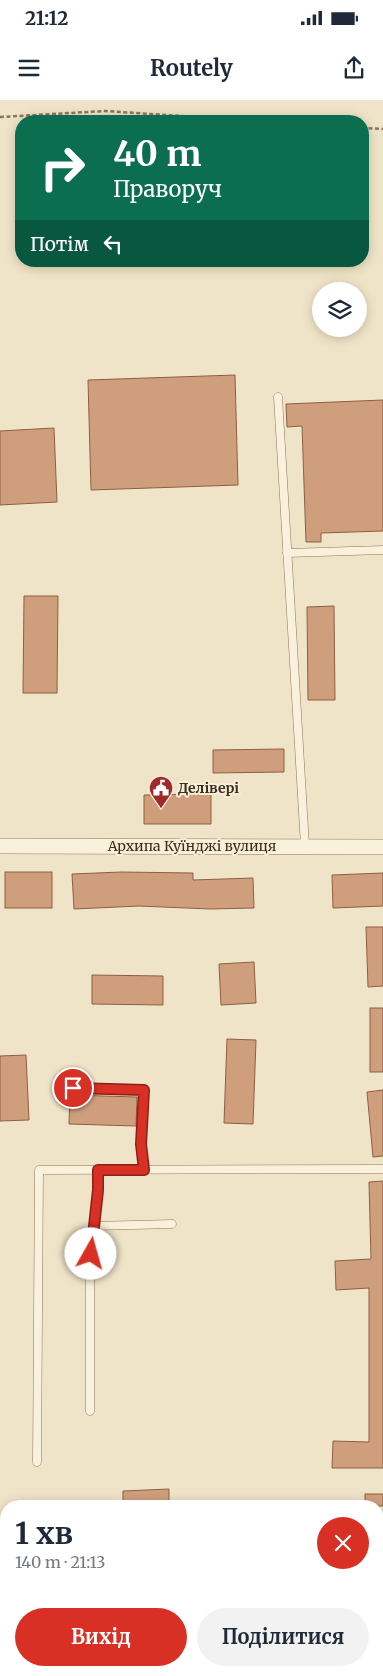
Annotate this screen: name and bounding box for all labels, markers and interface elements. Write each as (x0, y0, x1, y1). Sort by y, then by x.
text: 21:12 (25, 6, 68, 30)
icon: menu (15, 54, 43, 82)
text: Routely (150, 54, 233, 82)
icon: share (340, 54, 368, 82)
text: 40 m (113, 132, 201, 176)
icon: right (30, 135, 95, 200)
text: Праворуч (113, 175, 222, 203)
icon: left (99, 230, 127, 258)
text: Потім (30, 232, 89, 256)
map controls (312, 282, 367, 337)
button: layers (312, 282, 367, 337)
public building icon: Делівері (148, 775, 174, 809)
place label: Делівері (178, 779, 239, 797)
street label: Архипа Куїнджі вулиця (107, 837, 276, 855)
pin (52, 1067, 94, 1109)
icon: arrive (59, 1074, 87, 1102)
position arrow (64, 1227, 116, 1279)
text: 1 хв (15, 1514, 73, 1552)
button: close (317, 1517, 369, 1569)
text: 140 m · 21:13 (15, 1552, 106, 1572)
button: Вихід (15, 1608, 187, 1666)
button: Поділитися (197, 1608, 369, 1666)

